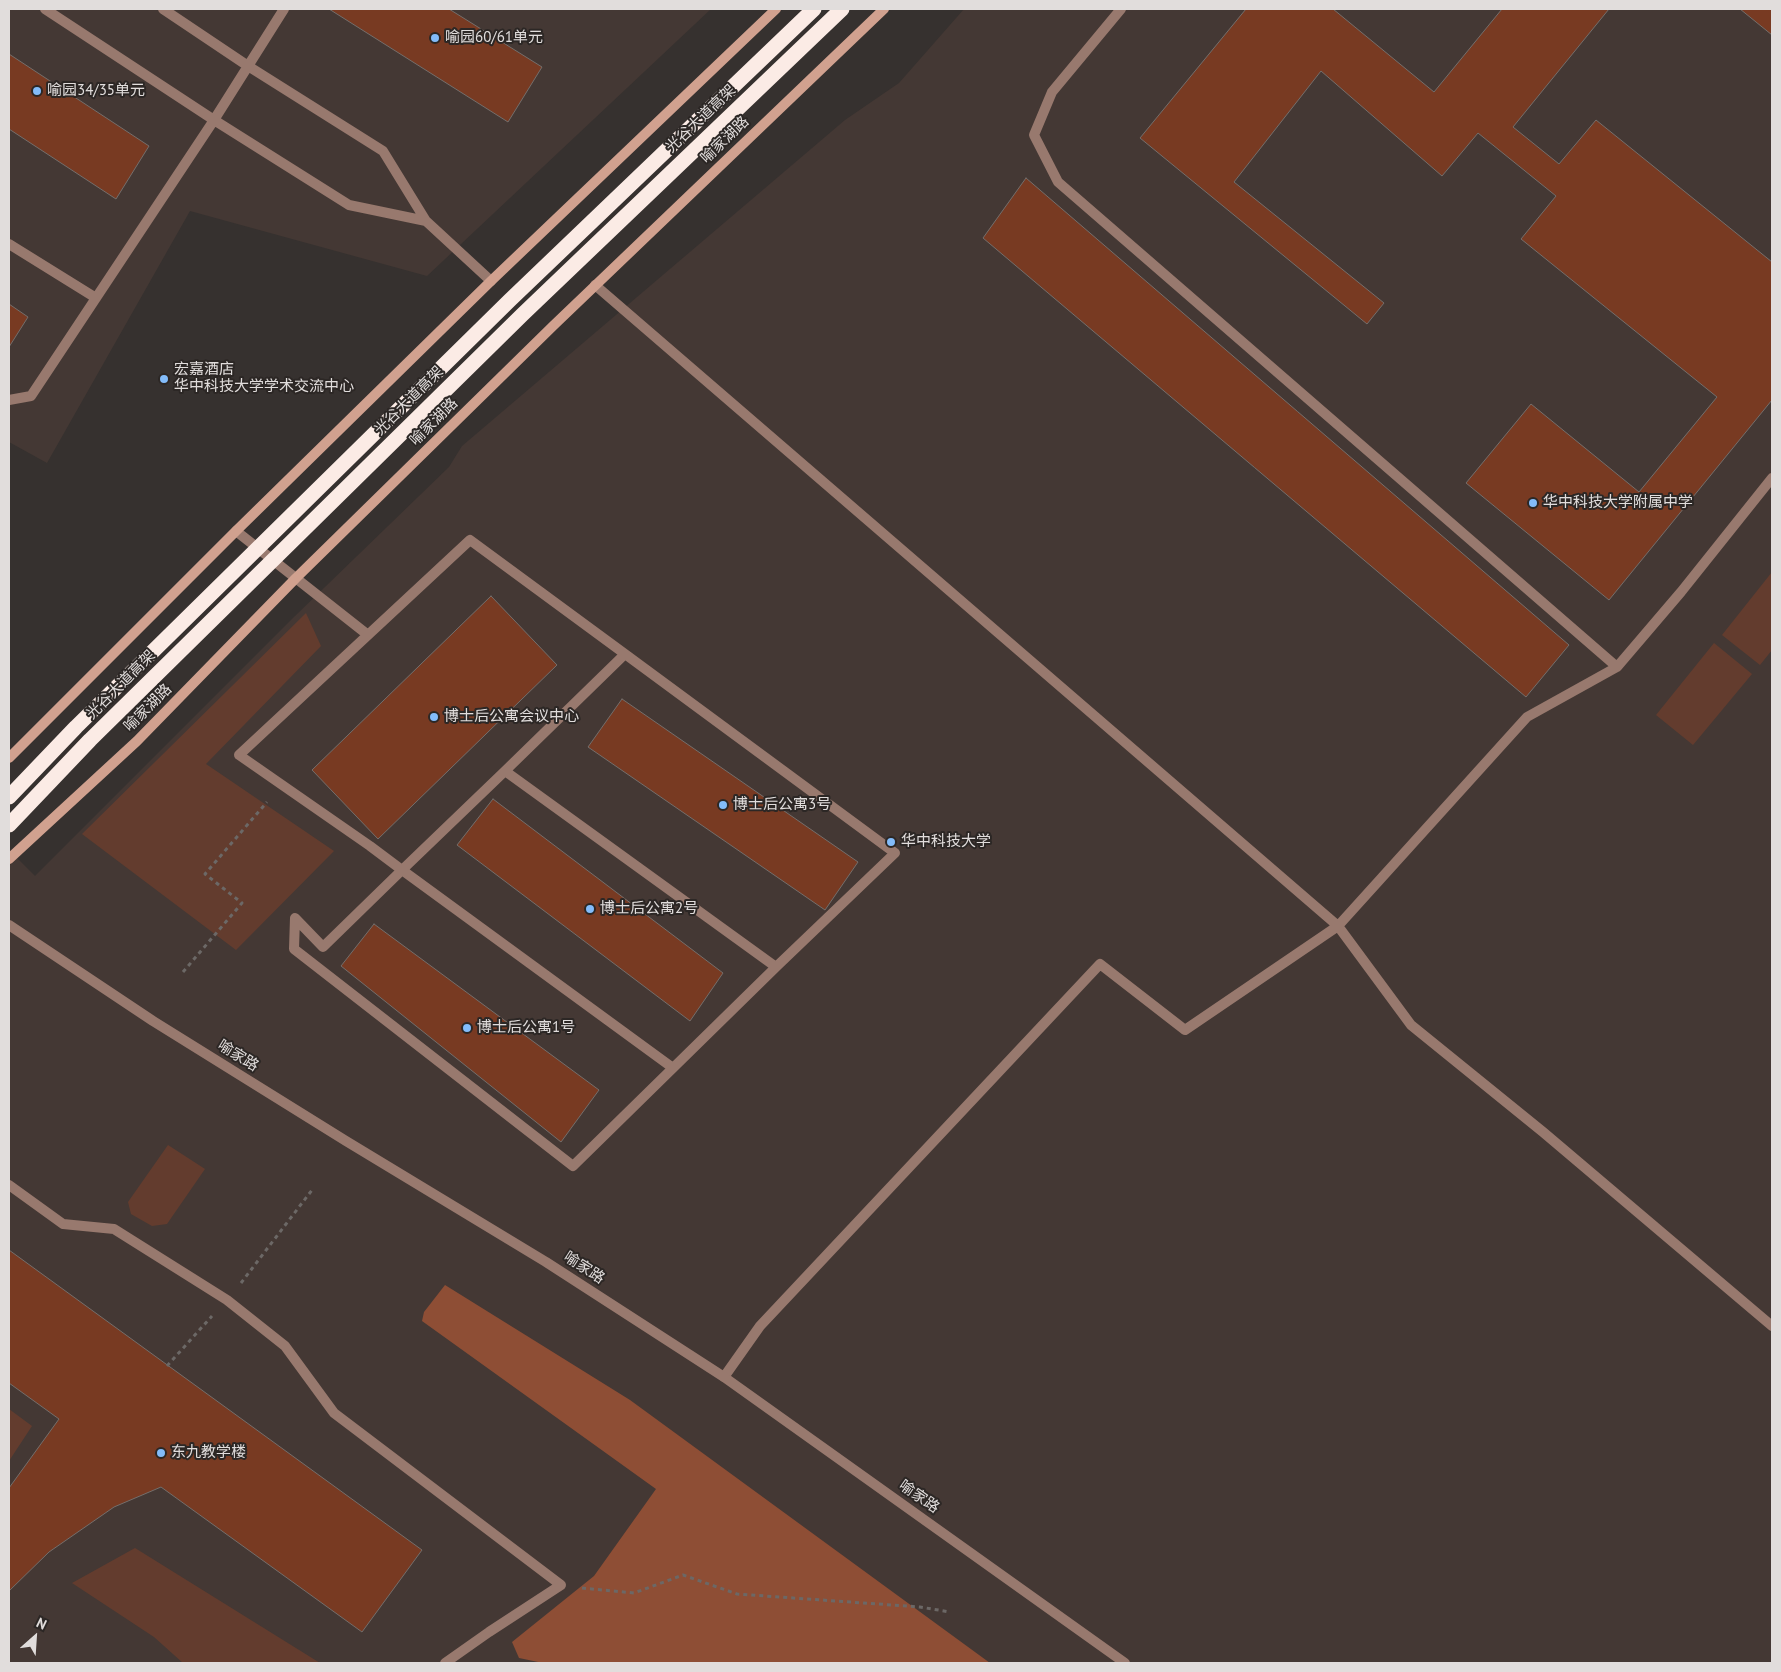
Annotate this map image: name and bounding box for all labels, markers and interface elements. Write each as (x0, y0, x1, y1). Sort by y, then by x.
place label: 喻园60/61单元 (445, 29, 543, 47)
marker: 喻园60/61单元 (429, 32, 441, 44)
street label: 光谷大道高架 (662, 81, 740, 157)
place label: 喻园34/35单元 (47, 82, 145, 100)
marker: 喻园34/35单元 (31, 85, 43, 97)
street label: 喻家湖路 (697, 113, 753, 167)
place label: 宏嘉酒店 华中科技大学学术交流中心 (174, 361, 354, 396)
street label: 光谷大道高架 (371, 363, 447, 439)
marker: 宏嘉酒店 华中科技大学学术交流中心 (158, 373, 170, 385)
street label: 喻家湖路 (406, 394, 462, 450)
place label: 华中科技大学附属中学 (1543, 494, 1693, 512)
marker: 华中科技大学附属中学 (1527, 497, 1539, 509)
street label: 光谷大道高架 (83, 647, 159, 723)
street label: 喻家湖路 (120, 680, 176, 736)
place label: 博士后公寓会议中心 (444, 708, 579, 726)
marker: 博士后公寓会议中心 (428, 711, 440, 723)
place label: 博士后公寓3号 (733, 796, 831, 814)
marker: 博士后公寓3号 (717, 799, 729, 811)
place label: 华中科技大学 (901, 833, 991, 851)
marker: 华中科技大学 (885, 836, 897, 848)
place label: 博士后公寓2号 (600, 900, 698, 918)
marker: 博士后公寓2号 (584, 903, 596, 915)
place label: 博士后公寓1号 (477, 1019, 575, 1037)
marker: 博士后公寓1号 (461, 1022, 473, 1034)
street label: 喻家路 (214, 1036, 262, 1076)
street label: 喻家路 (560, 1248, 608, 1288)
place label: 东九教学楼 (171, 1444, 246, 1462)
marker: 东九教学楼 (155, 1447, 167, 1459)
street label: 喻家路 (895, 1477, 943, 1517)
north arrow (10, 1612, 60, 1662)
text: N (33, 1613, 50, 1634)

